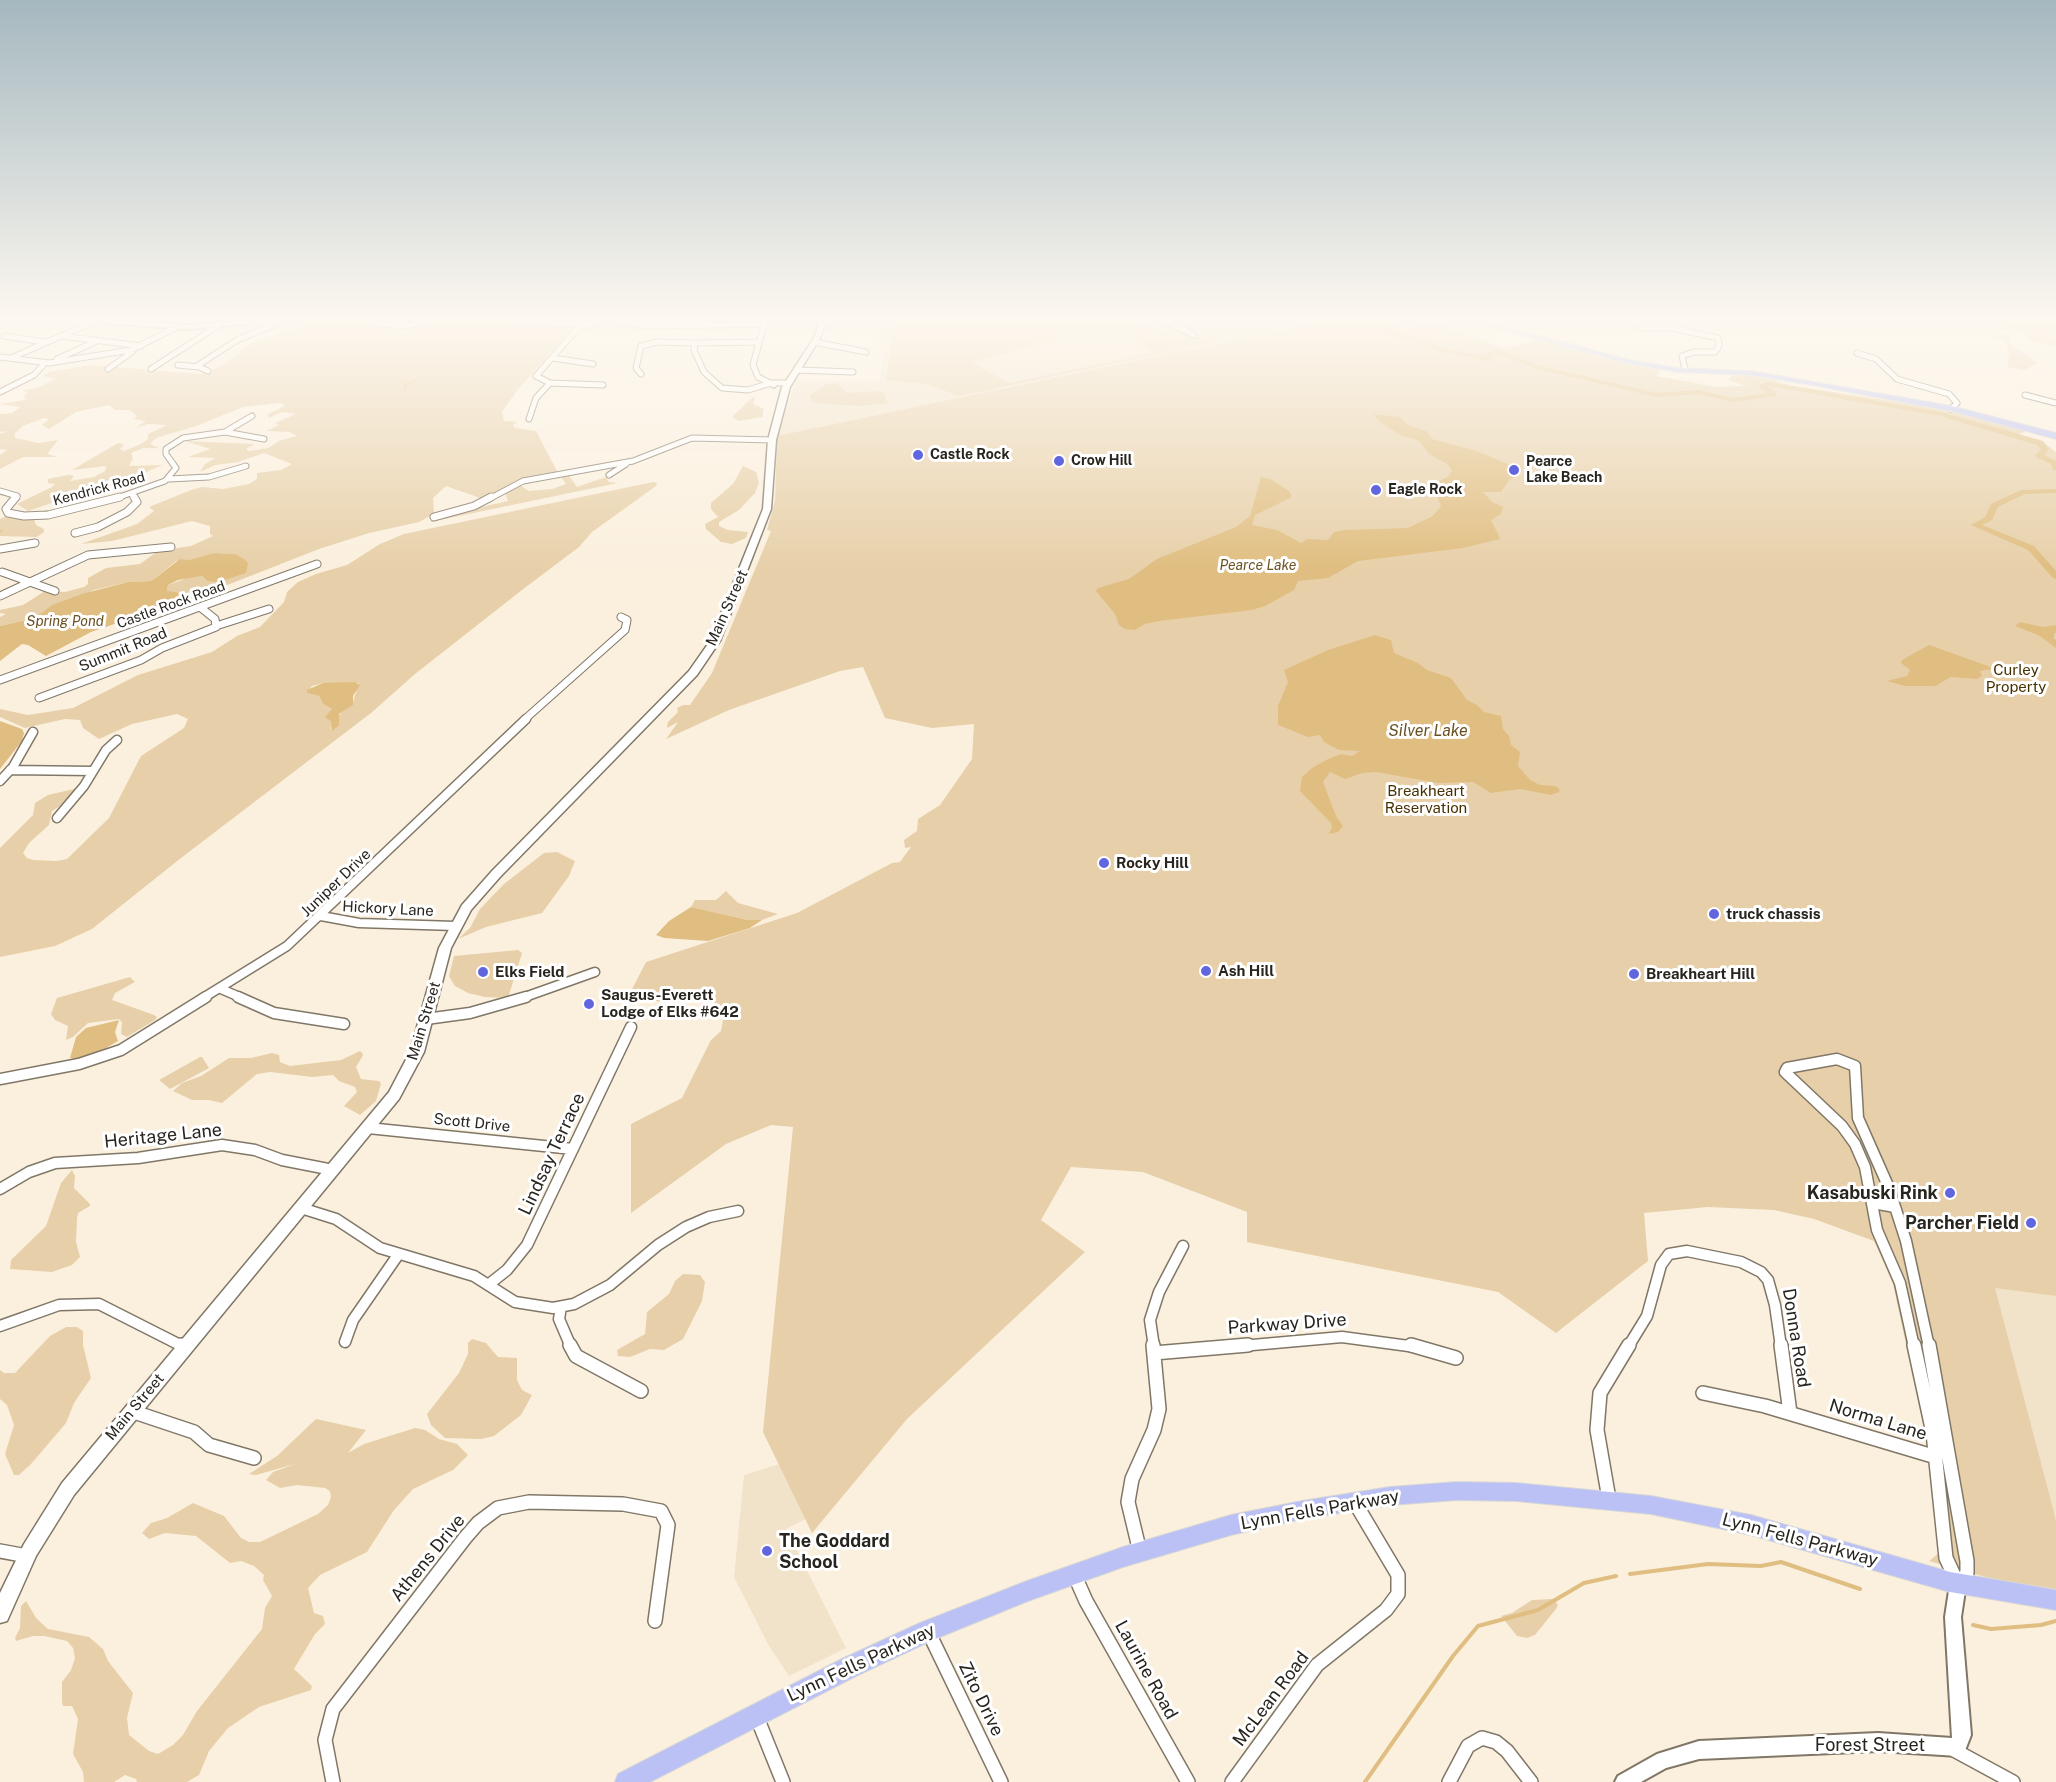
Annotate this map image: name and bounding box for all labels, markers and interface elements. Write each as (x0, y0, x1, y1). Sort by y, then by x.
place label: Castle Rock (930, 447, 1010, 463)
marker: Castle Rock (911, 448, 925, 462)
place label: Crow Hill (1071, 453, 1132, 469)
marker: Crow Hill (1052, 454, 1066, 468)
place label: Pearce Lake Beach (1526, 454, 1602, 486)
marker: Pearce Lake Beach (1507, 463, 1521, 477)
street label: Kendrick Road (51, 469, 147, 509)
place label: Eagle Rock (1388, 482, 1462, 498)
marker: Eagle Rock (1369, 483, 1383, 497)
water label: Pearce Lake (1220, 558, 1296, 574)
street label: Main Street (702, 567, 752, 649)
street label: Castle Rock Road (115, 578, 227, 632)
water label: Spring Pond (26, 614, 104, 630)
street label: Summit Road (76, 624, 170, 676)
park label: Curley Property (1986, 661, 2046, 696)
water label: Silver Lake (1388, 721, 1468, 741)
park label: Breakheart Reservation (1385, 782, 1467, 817)
street label: Juniper Drive (297, 845, 375, 921)
place label: Rocky Hill (1116, 854, 1189, 872)
marker: Rocky Hill (1097, 856, 1111, 870)
street label: Hickory Lane (342, 898, 434, 920)
place label: truck chassis (1726, 905, 1821, 923)
marker: truck chassis (1707, 907, 1721, 921)
place label: Ash Hill (1218, 962, 1274, 980)
place label: Elks Field (495, 963, 564, 981)
marker: Ash Hill (1199, 964, 1213, 978)
marker: Elks Field (476, 965, 490, 979)
place label: Breakheart Hill (1646, 965, 1755, 983)
marker: Breakheart Hill (1627, 967, 1641, 981)
street label: Main Street (403, 979, 445, 1063)
place label: Saugus-Everett Lodge of Elks #642 (601, 986, 739, 1021)
marker: Saugus-Everett Lodge of Elks #642 (582, 997, 596, 1011)
street label: Lindsay Terrace (514, 1090, 590, 1218)
street label: Scott Drive (433, 1110, 511, 1136)
street label: Heritage Lane (103, 1119, 223, 1153)
place label: Kasabuski Rink (1807, 1182, 1938, 1204)
marker: Kasabuski Rink (1943, 1186, 1957, 1200)
place label: Parcher Field (1905, 1212, 2019, 1234)
marker: Parcher Field (2024, 1216, 2038, 1230)
street label: Donna Road (1777, 1287, 1815, 1389)
street label: Parkway Drive (1227, 1309, 1347, 1339)
street label: Main Street (102, 1370, 168, 1444)
street label: Norma Lane (1826, 1395, 1930, 1445)
street label: Lynn Fells Parkway (1239, 1485, 1401, 1535)
street label: Lynn Fells Parkway (1720, 1509, 1880, 1571)
street label: Athens Drive (386, 1510, 470, 1606)
place label: The Goddard School (779, 1530, 890, 1572)
marker: The Goddard School (760, 1544, 774, 1558)
street label: Laurine Road (1110, 1617, 1182, 1723)
street label: Lynn Fells Parkway (784, 1619, 938, 1707)
street label: McLean Road (1228, 1647, 1314, 1751)
street label: Zito Drive (954, 1658, 1008, 1740)
street label: Forest Street (1815, 1734, 1925, 1756)

